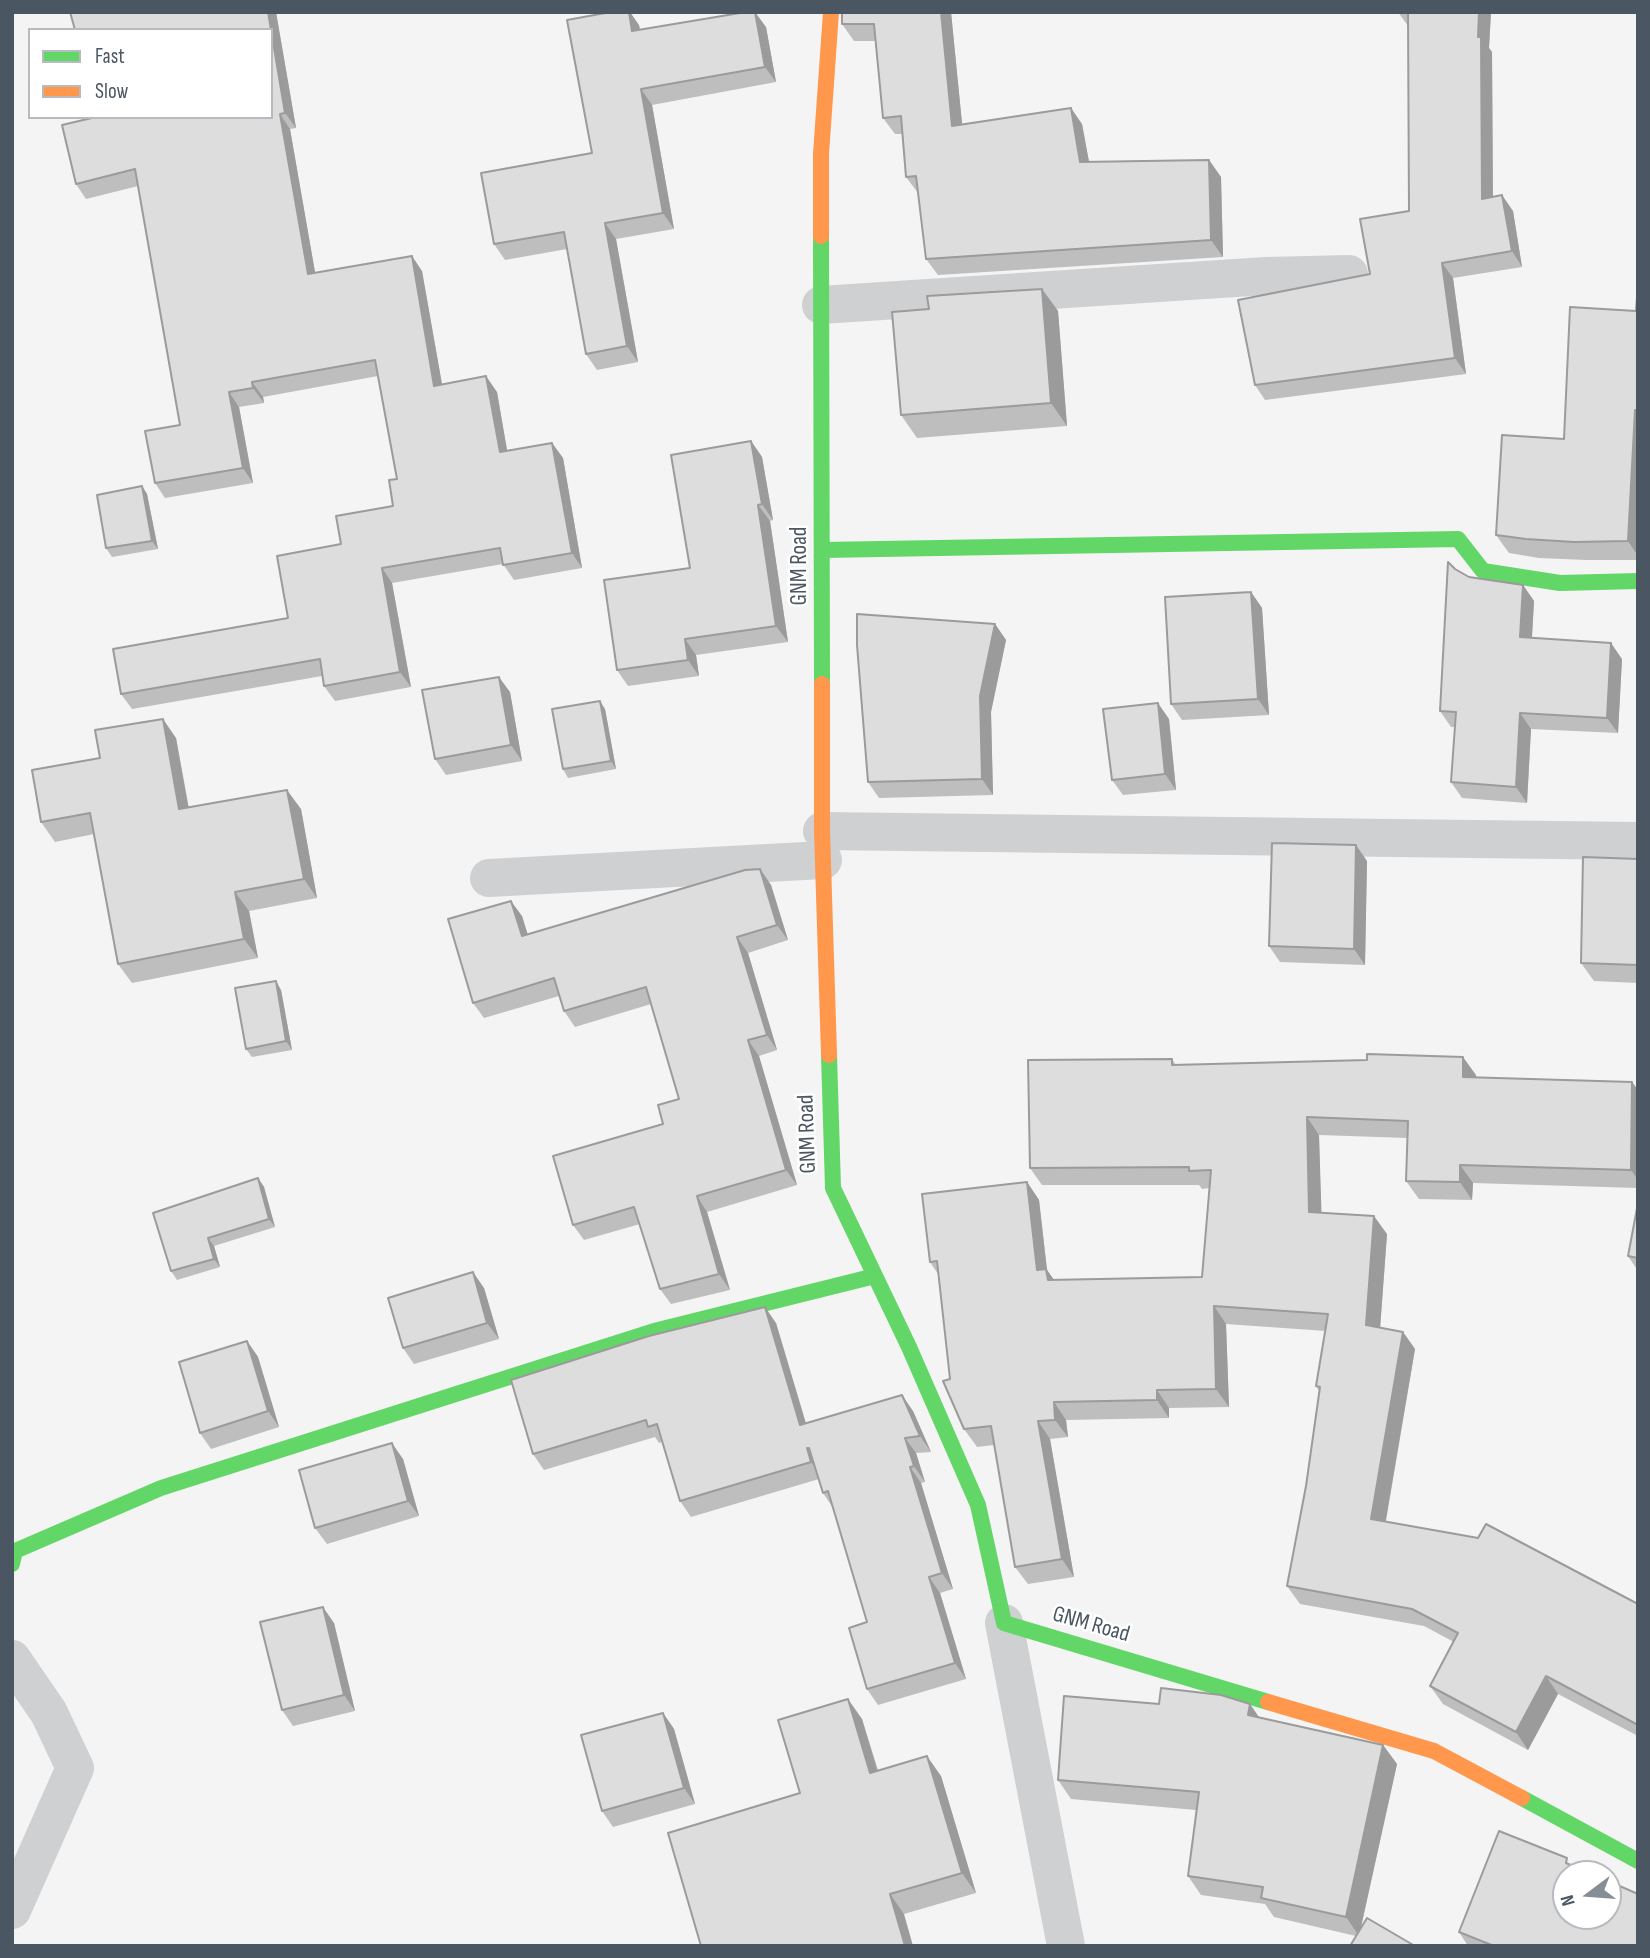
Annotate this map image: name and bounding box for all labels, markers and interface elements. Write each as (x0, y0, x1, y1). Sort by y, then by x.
legend (28, 28, 273, 119)
text: Fast (95, 44, 125, 69)
text: Slow (95, 79, 128, 104)
street label: GNM Road (786, 527, 814, 605)
street label: GNM Road (793, 1094, 823, 1174)
street label: GNM Road (1049, 1601, 1133, 1649)
north arrow (1552, 1860, 1622, 1930)
text: N (1556, 1892, 1581, 1908)

